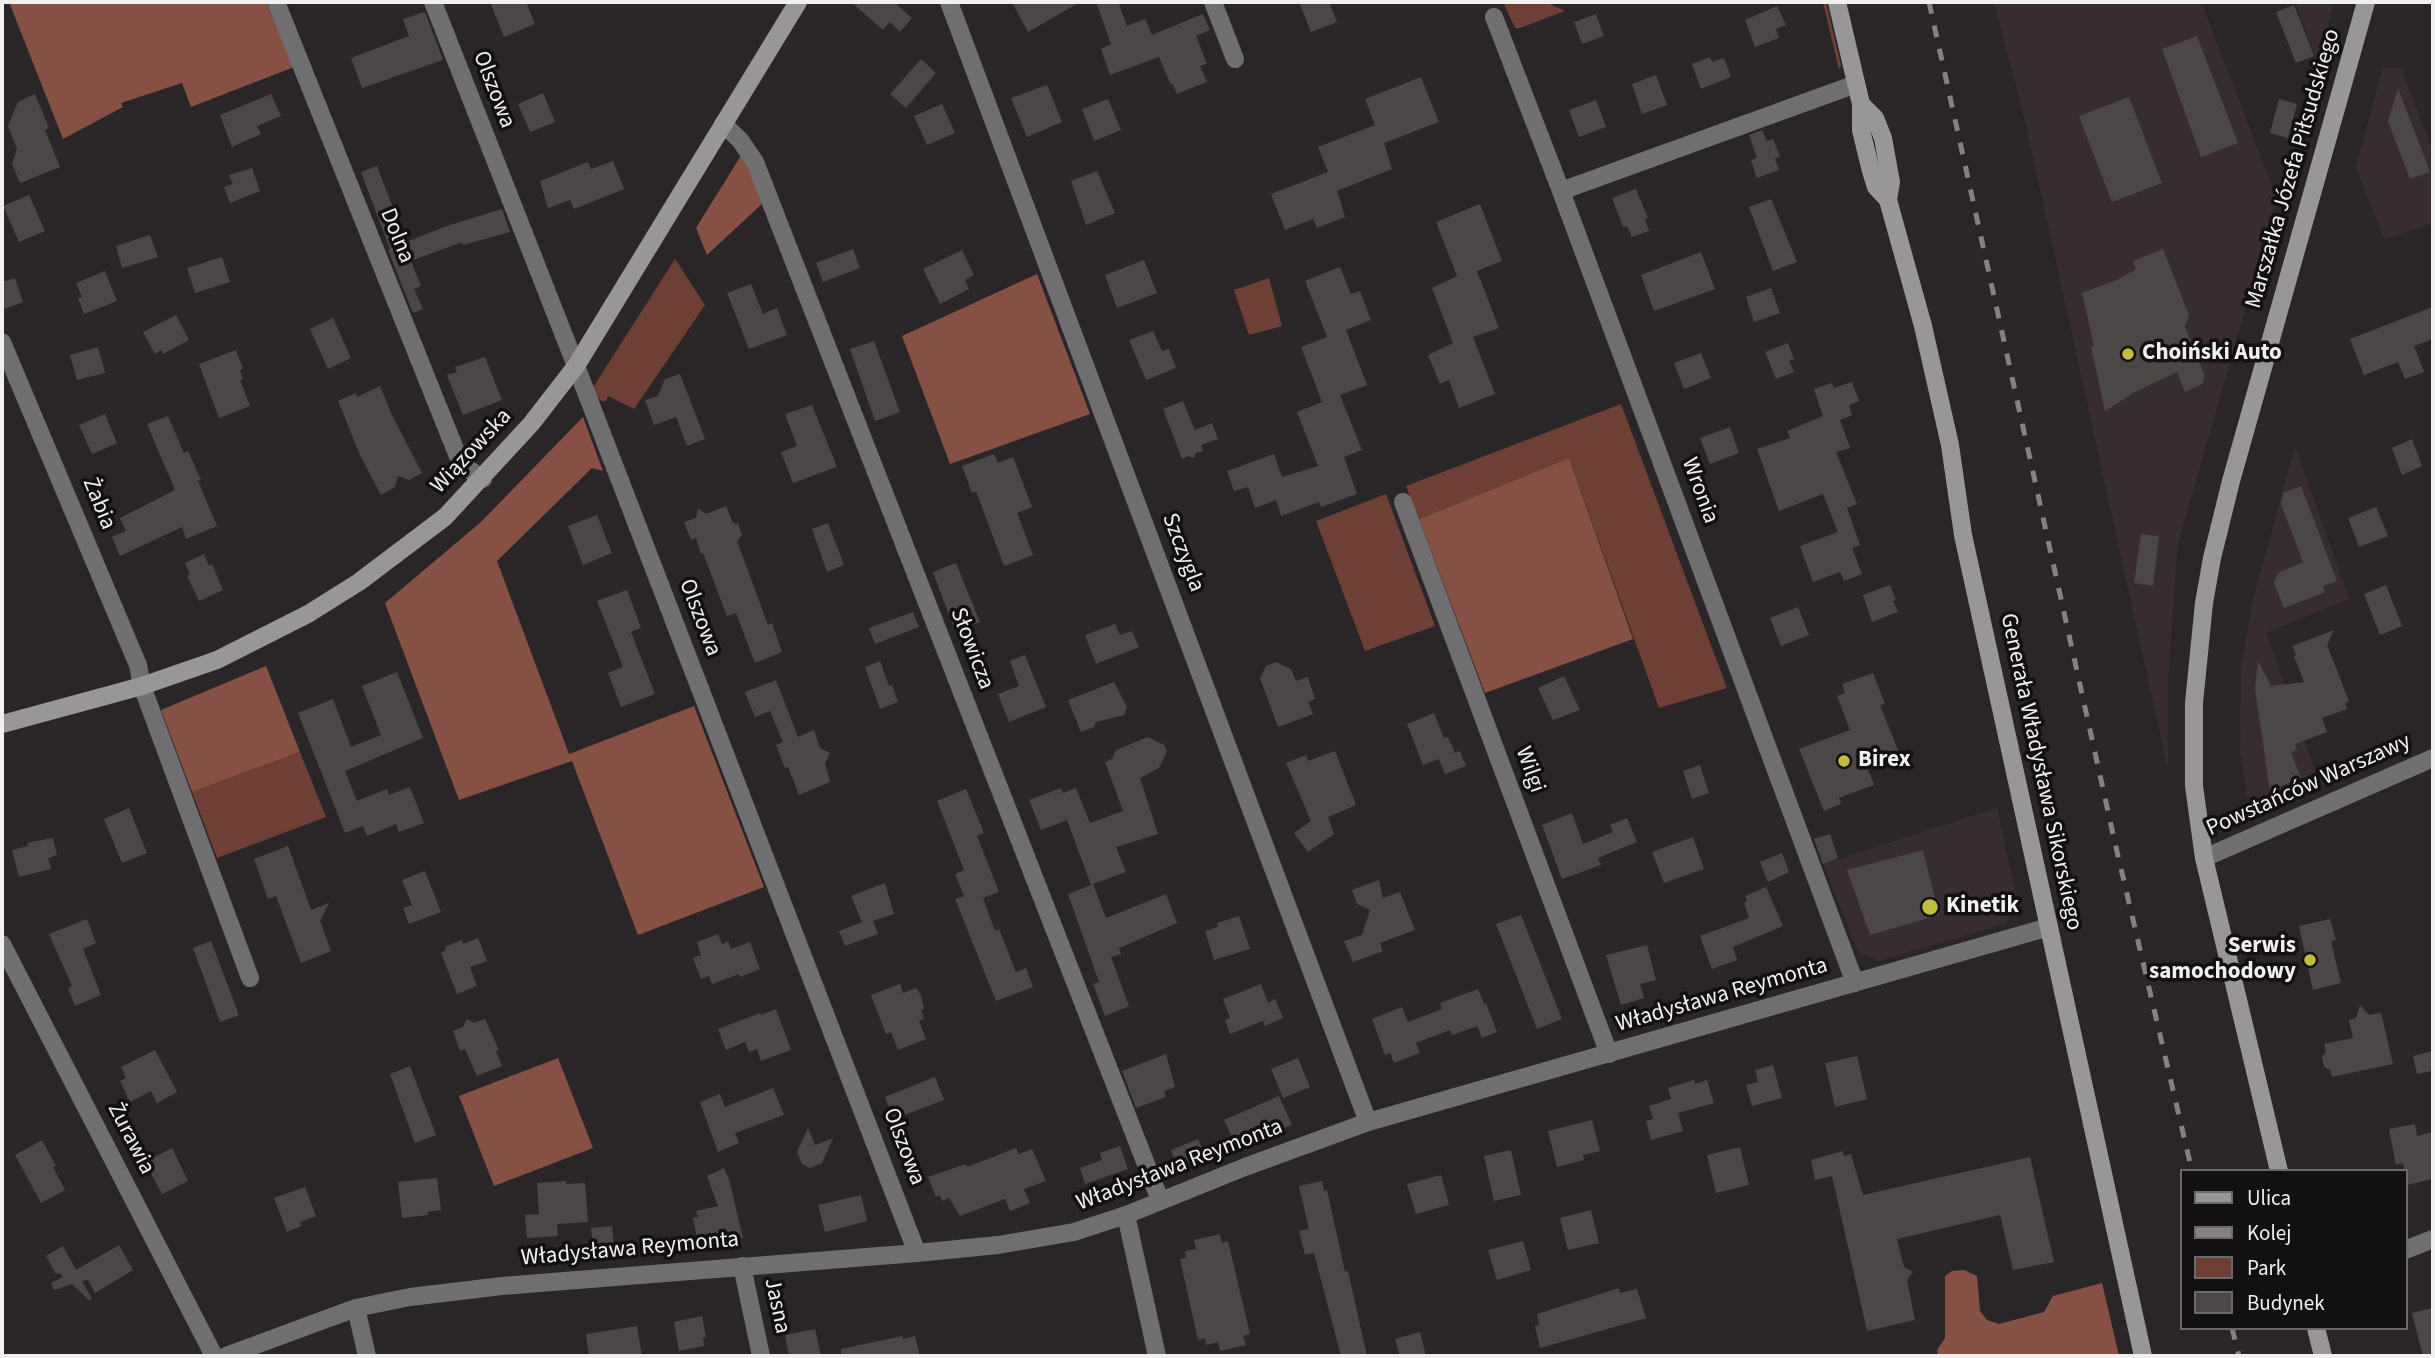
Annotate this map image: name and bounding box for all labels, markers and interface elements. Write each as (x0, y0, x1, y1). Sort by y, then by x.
street label: Marszałka Józefa Piłsudskiego (2241, 26, 2347, 312)
street label: Olszowa (466, 47, 520, 133)
street label: Dolna (373, 205, 419, 267)
place label: Choiński Auto (2142, 340, 2282, 368)
marker: Choiński Auto (2120, 346, 2136, 362)
street label: Wiązowska (426, 404, 518, 500)
street label: Wronia (1674, 454, 1724, 528)
street label: Żabia (75, 474, 121, 534)
street label: Szczygla (1154, 510, 1210, 596)
street label: Olszowa (672, 575, 726, 661)
street label: Słowicza (943, 604, 999, 694)
street label: Generała Władysława Sikorskiego (1993, 611, 2087, 933)
street label: Powstańców Warszawy (2203, 729, 2415, 843)
street label: Wilgi (1508, 743, 1550, 797)
place label: Birex (1858, 747, 1911, 775)
marker: Birex (1836, 753, 1852, 769)
place label: Kinetik (1946, 893, 2019, 921)
marker: Kinetik (1920, 897, 1940, 917)
place label: Serwis samochodowy (2149, 933, 2296, 987)
marker: Serwis samochodowy (2302, 952, 2318, 968)
street label: Władysława Reymonta (1613, 953, 1831, 1039)
street label: Żurawia (100, 1098, 160, 1180)
street label: Olszowa (876, 1104, 930, 1190)
street label: Władysława Reymonta (1073, 1114, 1287, 1218)
legend (2180, 1169, 2407, 1330)
text: Ulica (2247, 1183, 2291, 1213)
text: Kolej (2247, 1218, 2291, 1248)
street label: Władysława Reymonta (520, 1227, 740, 1273)
text: Park (2247, 1253, 2286, 1283)
street label: Jasna (757, 1276, 795, 1336)
text: Budynek (2247, 1288, 2325, 1318)

